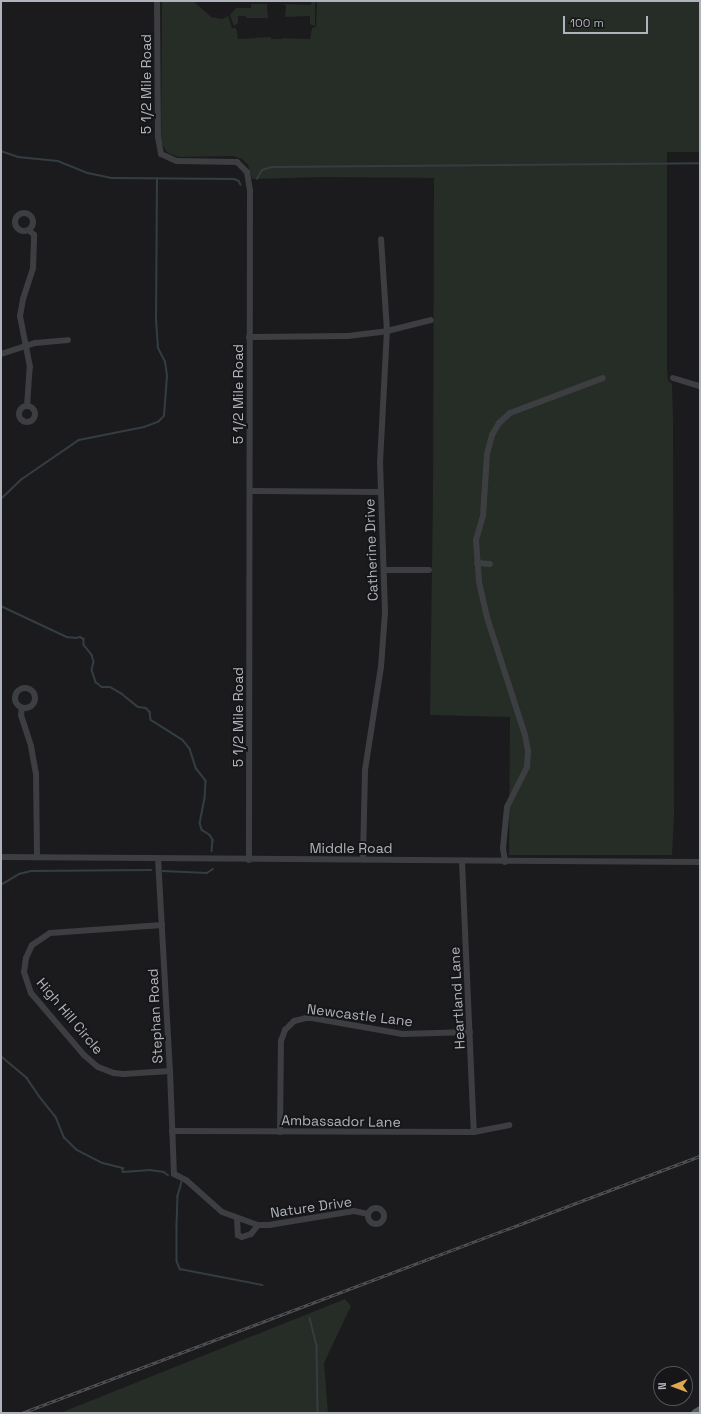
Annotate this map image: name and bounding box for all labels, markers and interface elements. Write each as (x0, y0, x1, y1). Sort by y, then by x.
scale bar (565, 8, 650, 34)
text: 100 m (570, 15, 604, 31)
street label: 5 1/2 Mile Road (138, 34, 154, 134)
street label: 5 1/2 Mile Road (230, 344, 246, 444)
street label: Catherine Drive (361, 498, 381, 602)
street label: 5 1/2 Mile Road (230, 667, 246, 767)
street label: Middle Road (309, 840, 393, 856)
street label: Heartland Lane (446, 946, 468, 1050)
street label: Stephan Road (144, 968, 166, 1064)
street label: High Hill Circle (33, 974, 107, 1058)
street label: Newcastle Lane (306, 1000, 414, 1030)
street label: Ambassador Lane (281, 1112, 401, 1130)
street label: Nature Drive (269, 1193, 353, 1221)
north arrow (653, 1366, 693, 1406)
text: N (655, 1382, 669, 1390)

